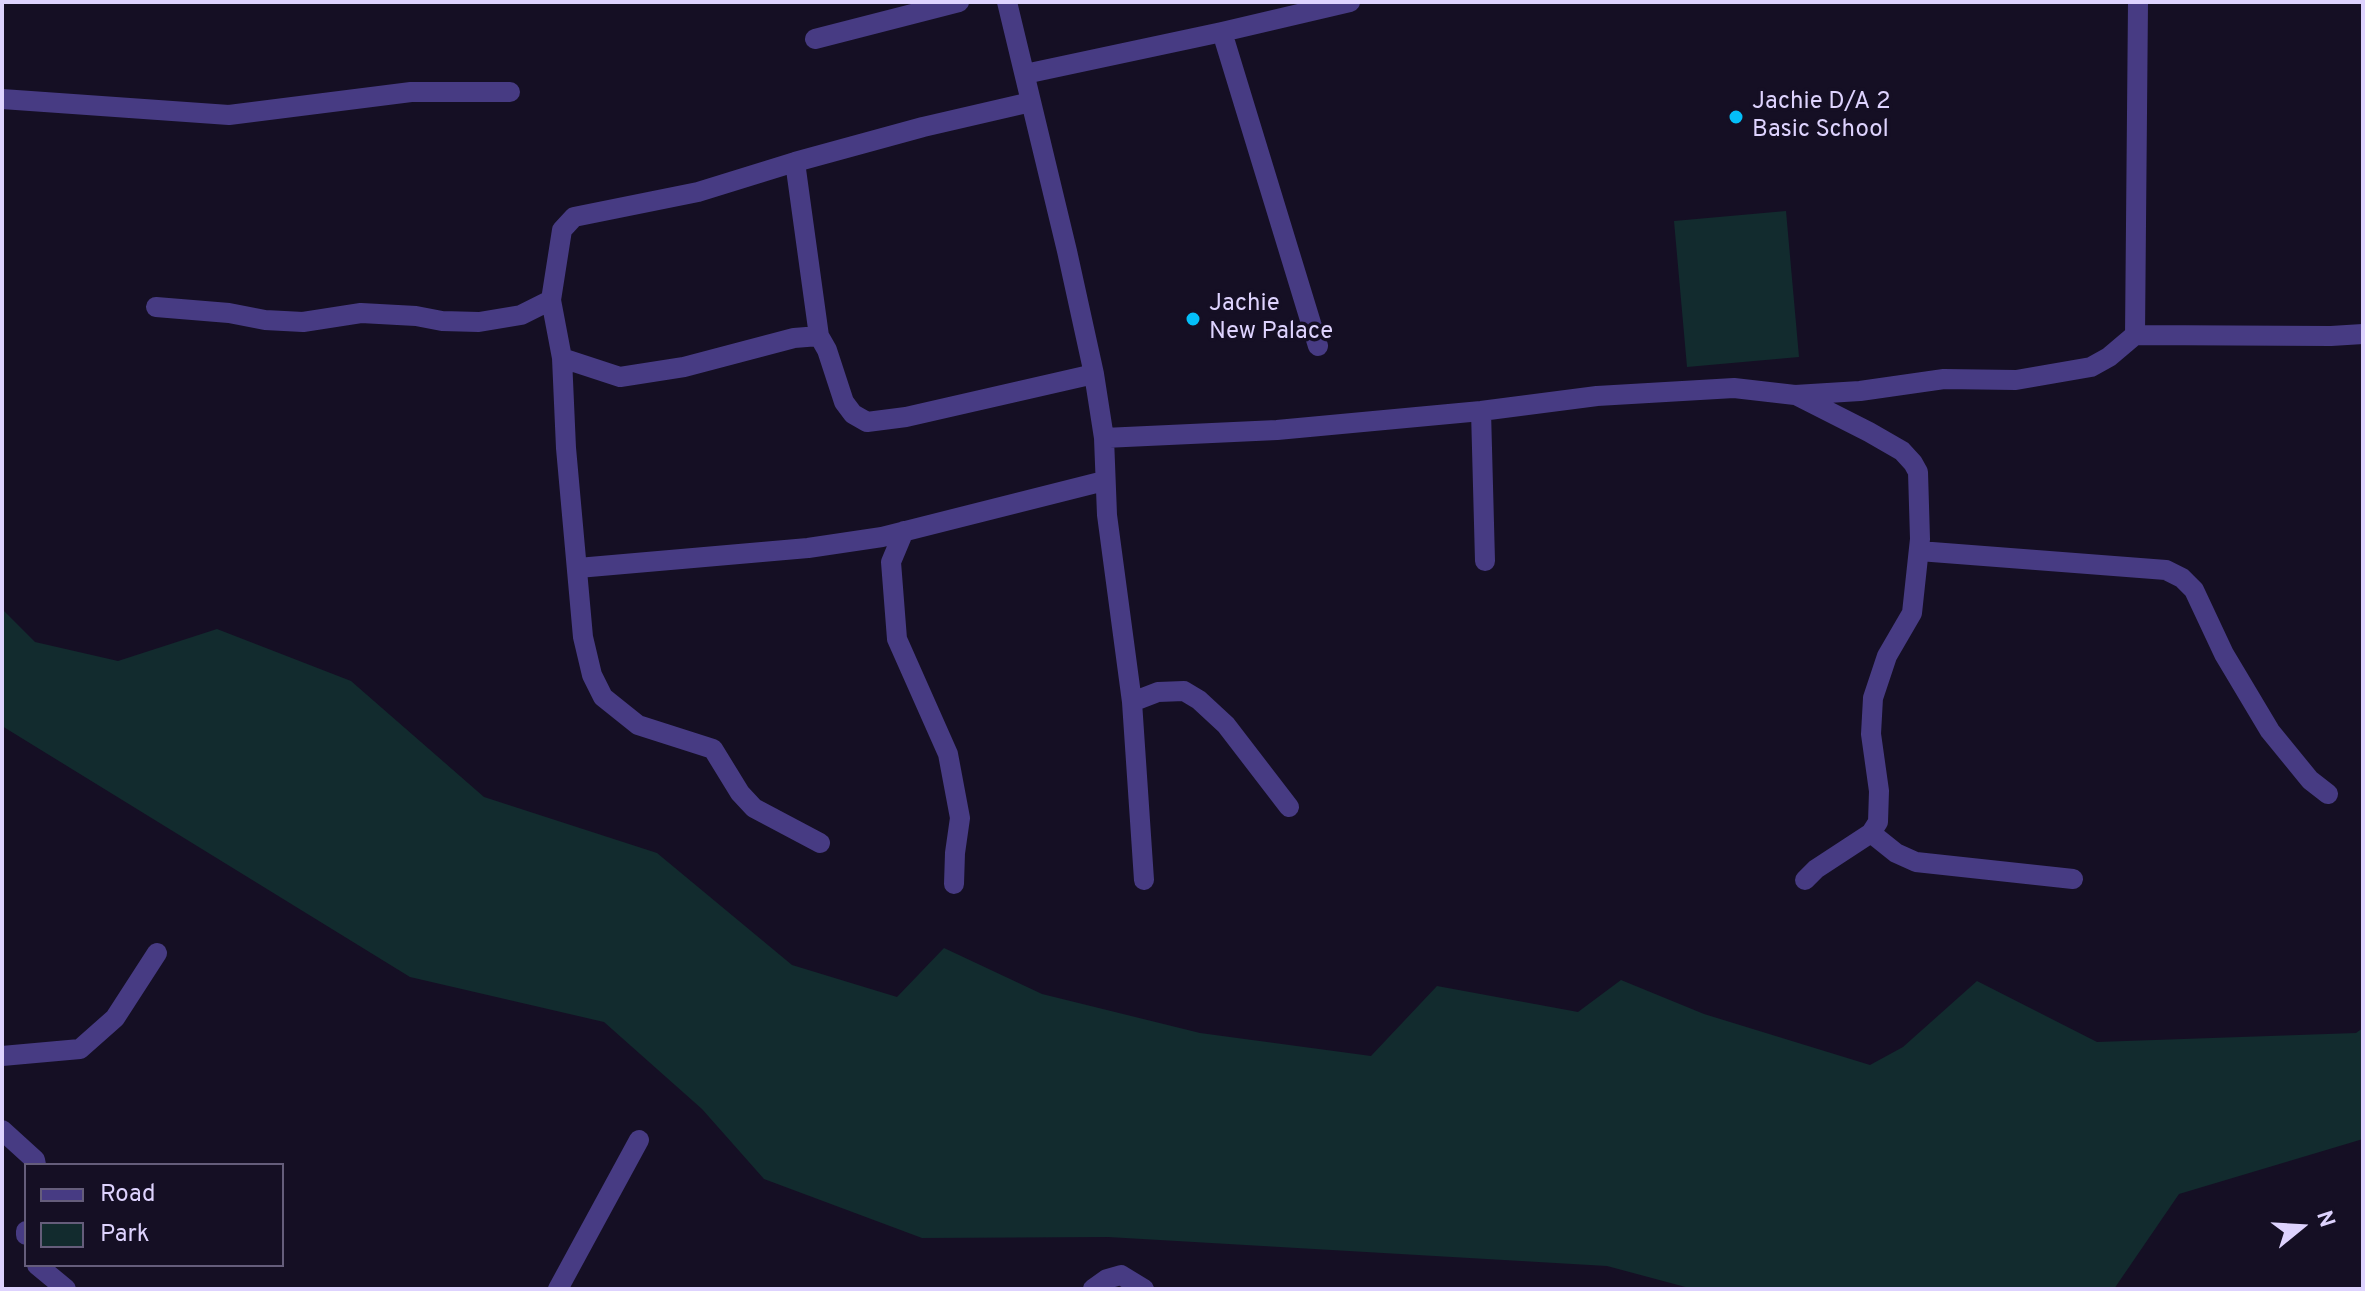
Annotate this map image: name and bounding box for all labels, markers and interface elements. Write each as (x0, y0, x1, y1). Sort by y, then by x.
place label: Jachie D/A 2 Basic School (1752, 89, 1891, 145)
marker: Jachie D/A 2 Basic School (1727, 108, 1745, 126)
place label: Jachie New Palace (1209, 291, 1333, 347)
marker: Jachie New Palace (1184, 310, 1202, 328)
legend (24, 1163, 284, 1267)
text: Road (100, 1180, 156, 1210)
north arrow (2261, 1187, 2341, 1267)
text: N (2309, 1208, 2340, 1231)
text: Park (100, 1220, 150, 1250)

